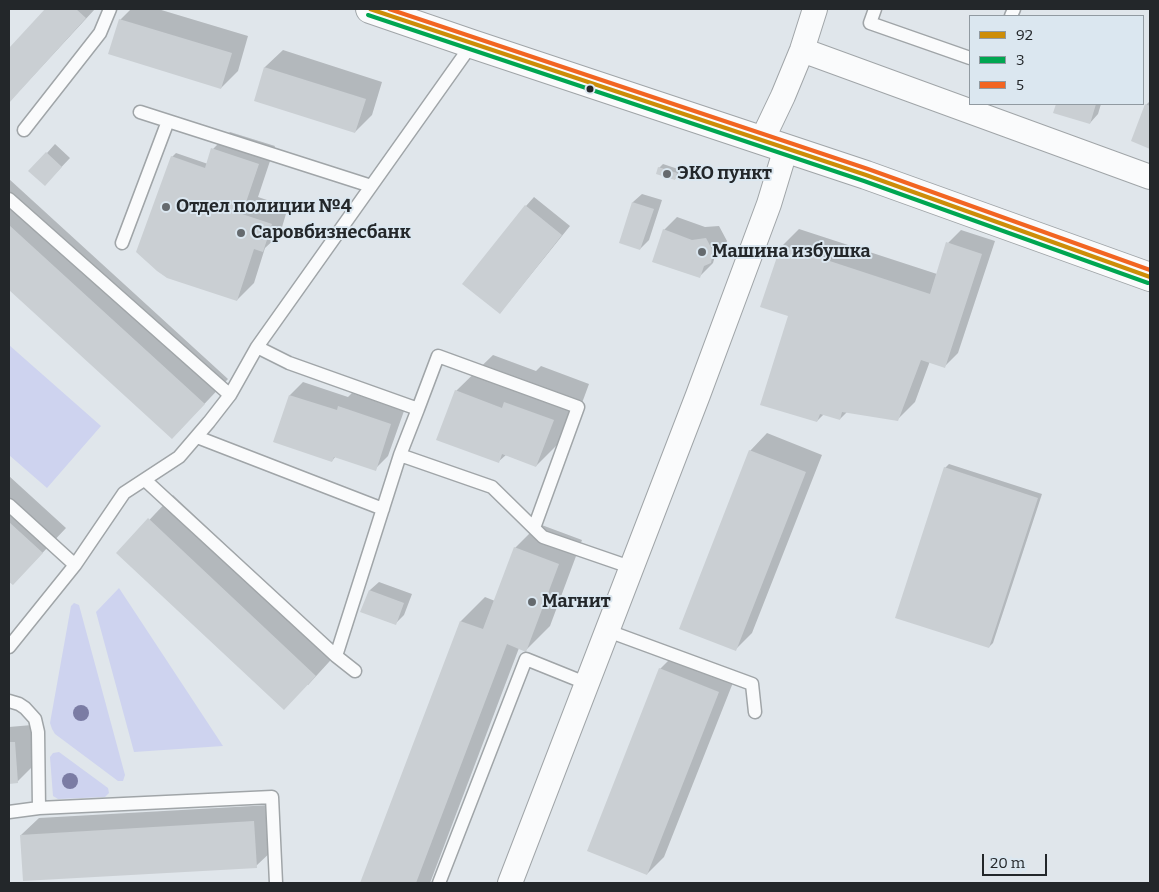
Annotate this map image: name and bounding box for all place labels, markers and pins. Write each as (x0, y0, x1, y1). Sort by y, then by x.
unlabelled marker (585, 84, 595, 94)
place label: ЭКО пункт (677, 163, 772, 185)
marker: ЭКО пункт (661, 168, 673, 180)
place label: Отдел полиции №4 (176, 196, 352, 218)
marker: Отдел полиции №4 (160, 201, 172, 213)
place label: Саровбизнесбанк (251, 222, 411, 244)
marker: Саровбизнесбанк (235, 227, 247, 239)
place label: Машина избушка (712, 241, 871, 263)
marker: Машина избушка (696, 246, 708, 258)
place label: Магнит (542, 591, 611, 613)
marker: Магнит (526, 596, 538, 608)

